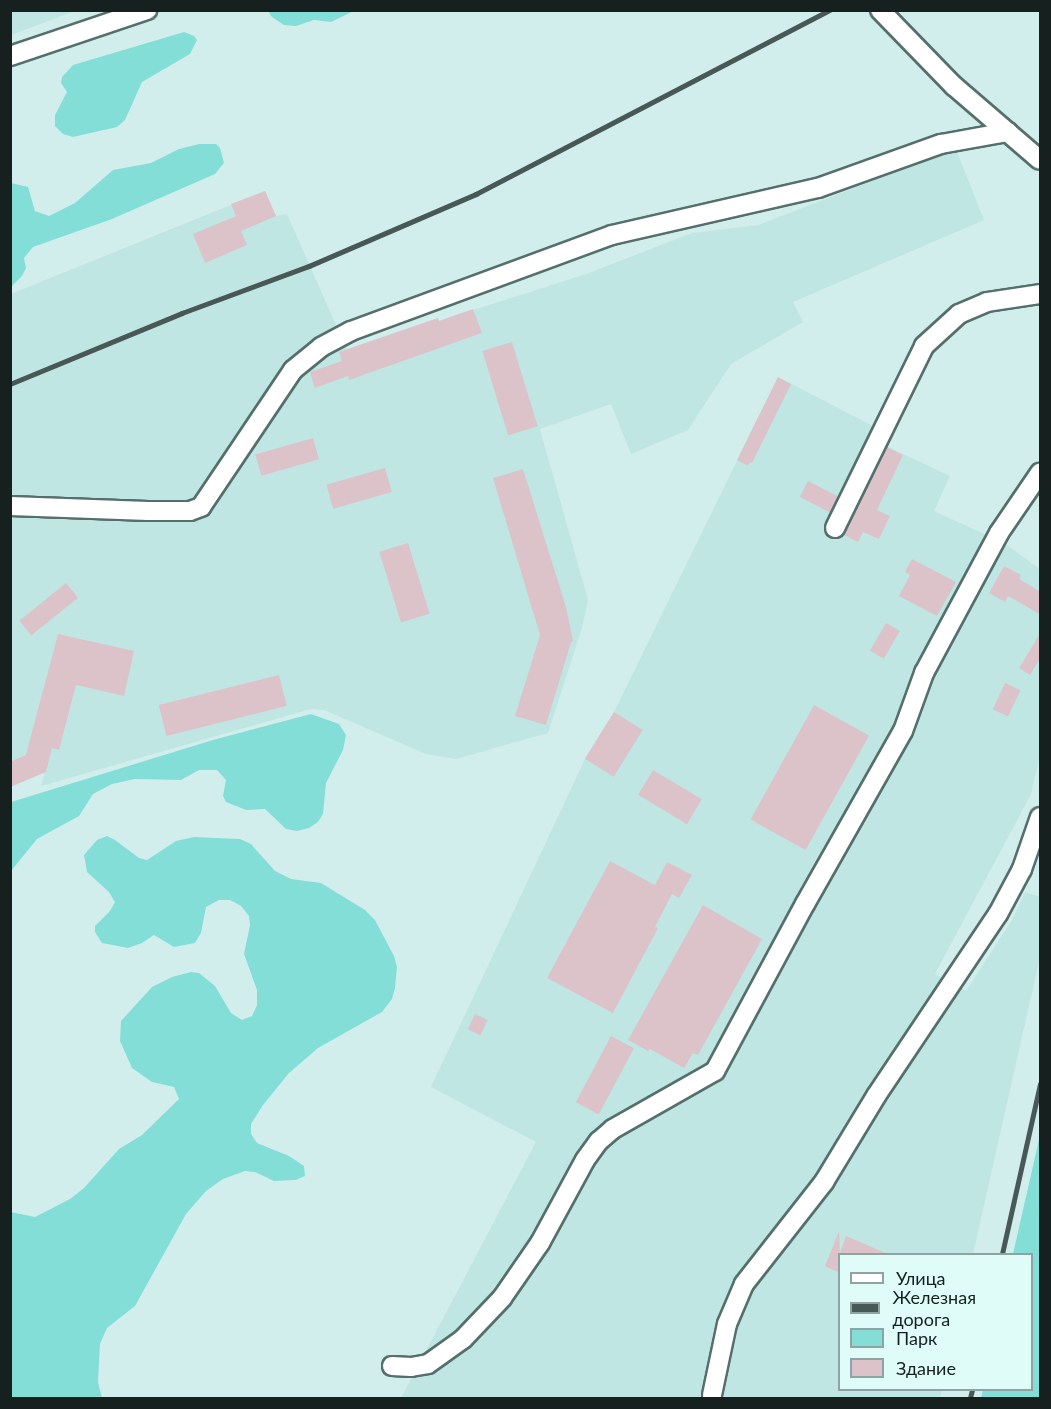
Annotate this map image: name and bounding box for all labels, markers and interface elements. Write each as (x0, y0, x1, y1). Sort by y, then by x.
legend (838, 1253, 1033, 1391)
text: Улица (896, 1267, 946, 1289)
text: Железная дорога (892, 1286, 976, 1330)
text: Парк (896, 1327, 937, 1349)
text: Здание (896, 1357, 956, 1379)

